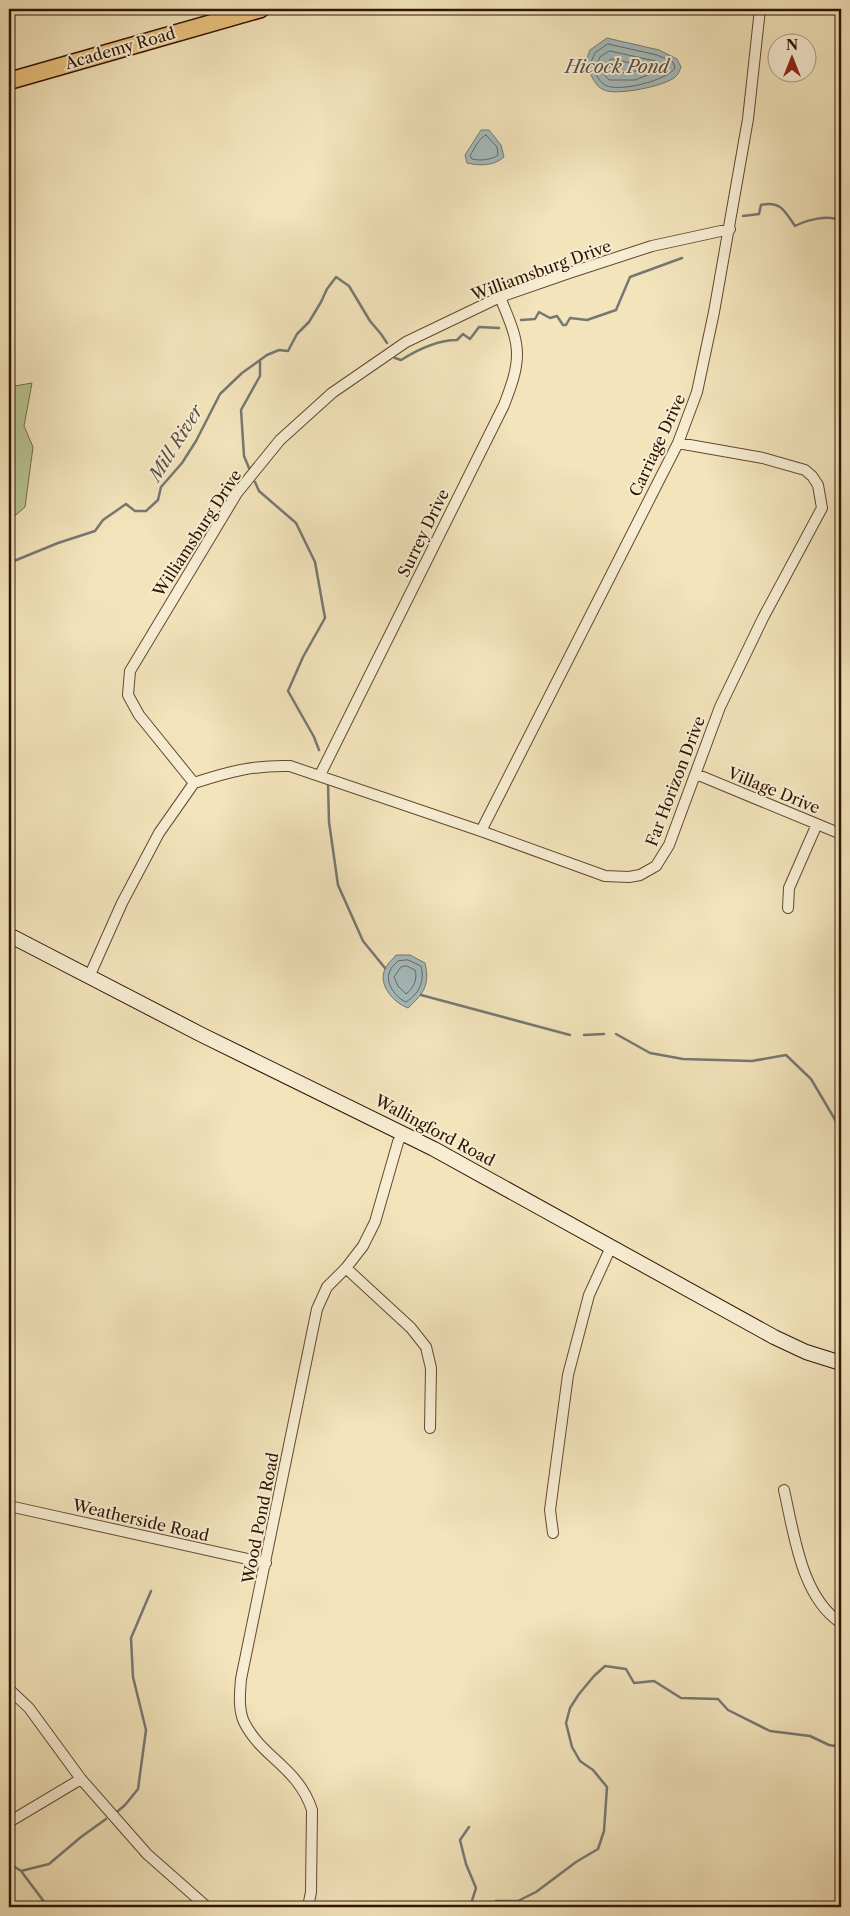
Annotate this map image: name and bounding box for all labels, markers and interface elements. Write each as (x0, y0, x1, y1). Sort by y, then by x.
street label: Academy Road (62, 23, 178, 74)
north arrow (768, 32, 818, 82)
text: N (786, 36, 798, 54)
water label: Hicock Pond (563, 56, 671, 78)
street label: Williamsburg Drive (467, 235, 614, 305)
street label: Carriage Drive (625, 391, 689, 499)
water label: Mill River (143, 400, 209, 487)
street label: Williamsburg Drive (148, 466, 246, 601)
street label: Surrey Drive (393, 486, 453, 580)
street label: Far Horizon Drive (641, 713, 709, 849)
street label: Village Drive (724, 762, 823, 818)
street label: Wallingford Road (371, 1090, 499, 1170)
street label: Wood Pond Road (237, 1450, 283, 1586)
street label: Weatherside Road (70, 1494, 211, 1545)

